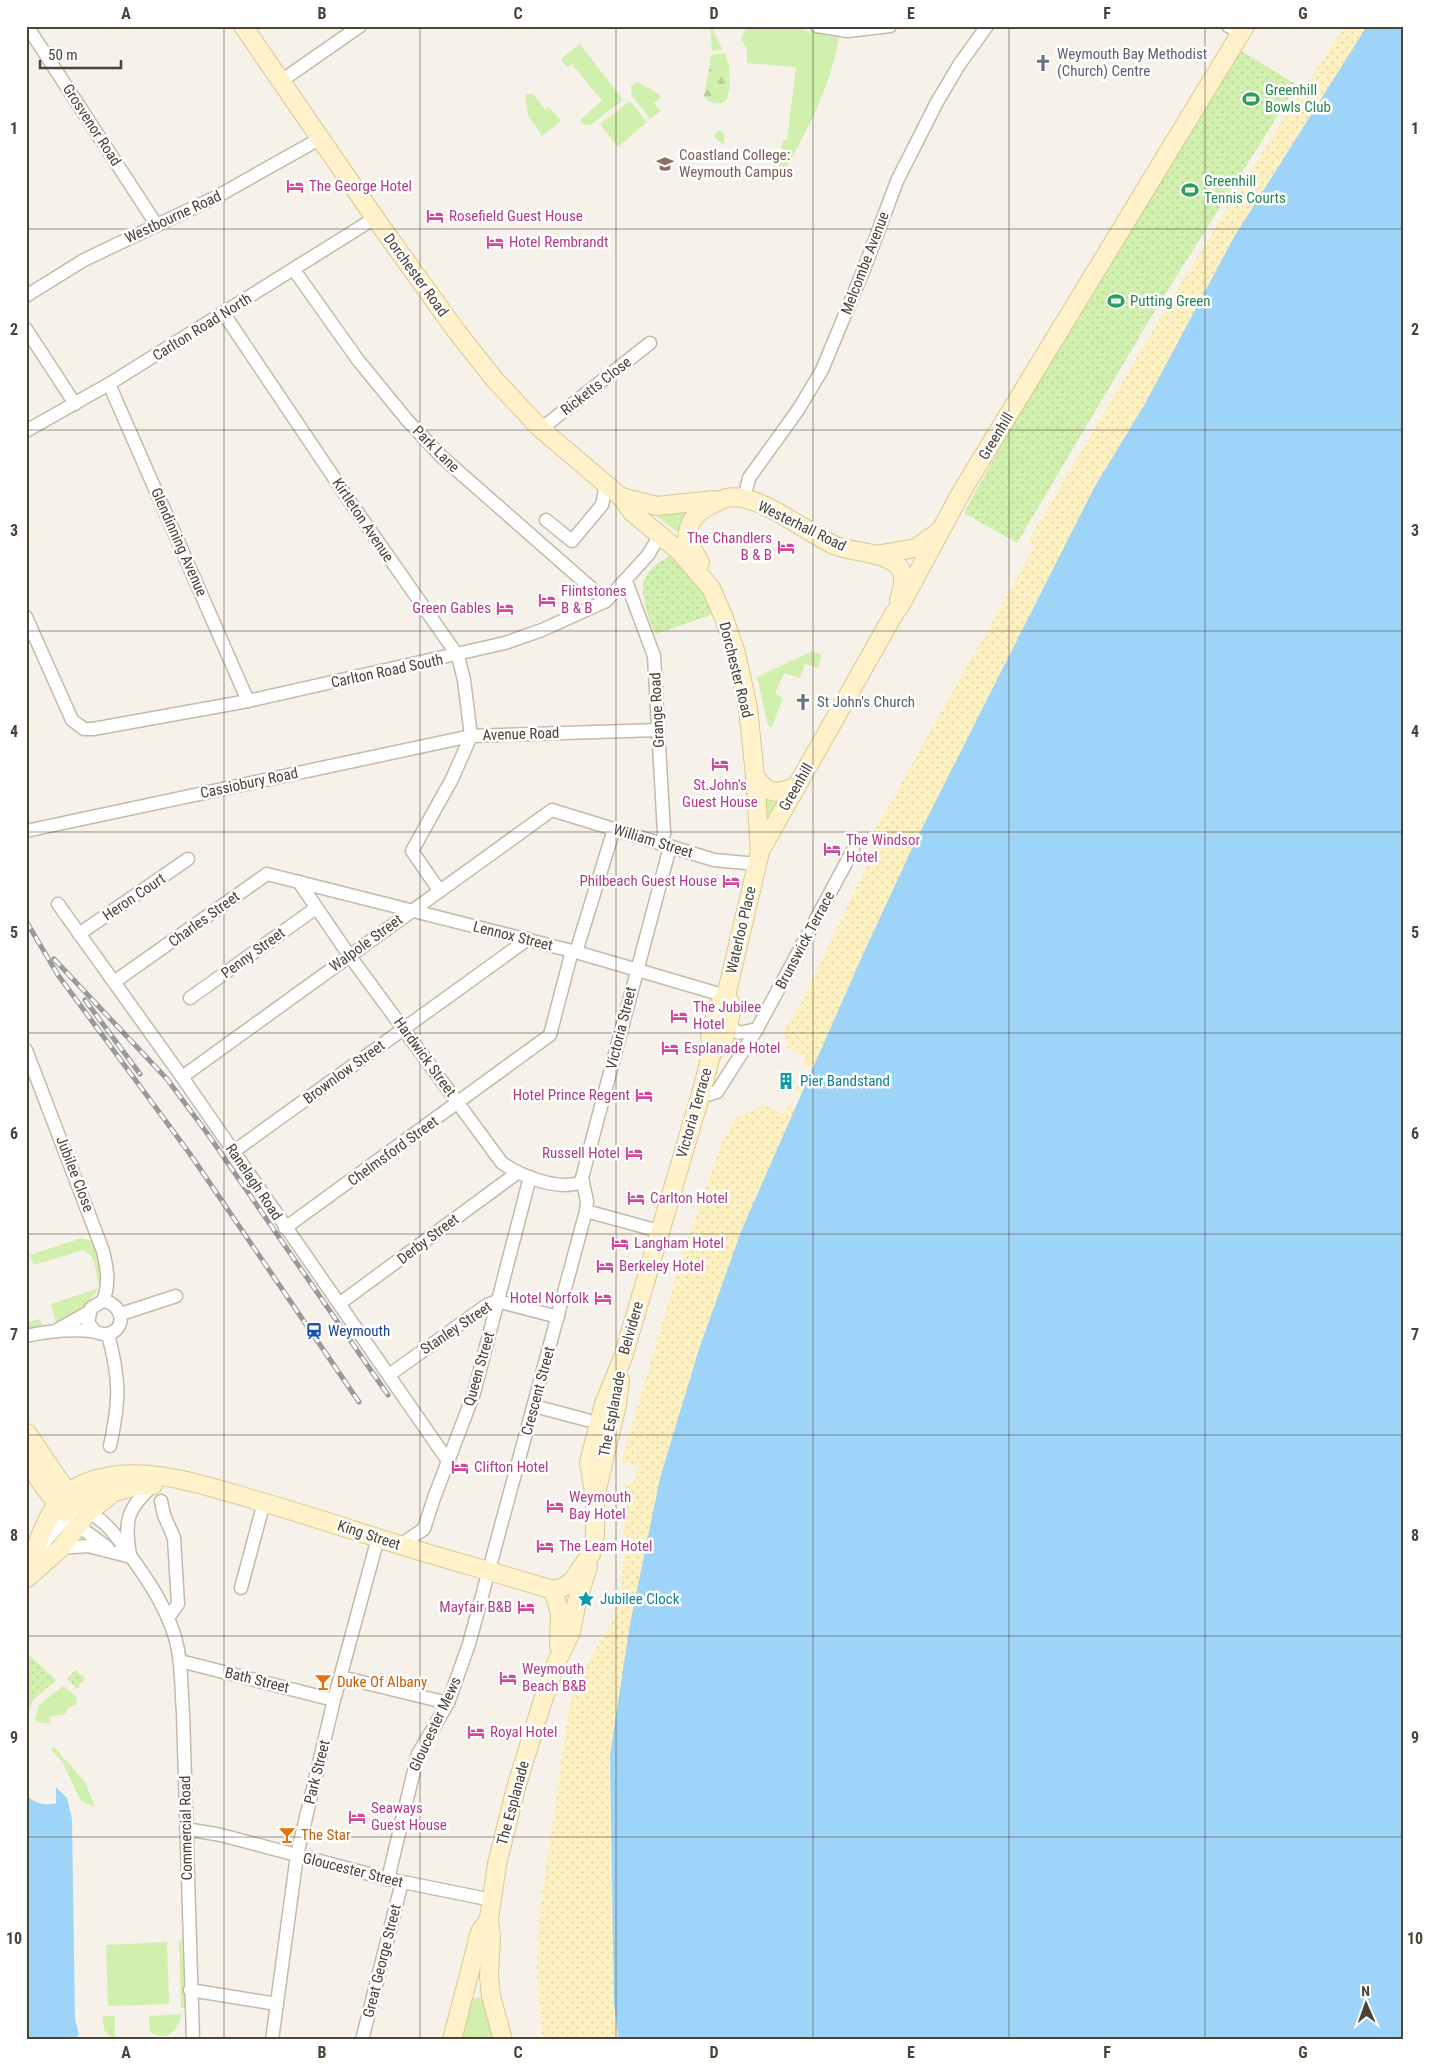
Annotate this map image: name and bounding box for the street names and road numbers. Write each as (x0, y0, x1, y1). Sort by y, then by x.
street label: Grosvenor Road (59, 81, 125, 169)
street label: Westbourne Road (122, 187, 224, 247)
street label: Melcombe Avenue (837, 209, 893, 317)
street label: Dorchester Road (380, 230, 452, 320)
street label: Carlton Road North (149, 289, 255, 365)
street label: Ricketts Close (557, 353, 635, 419)
street label: Greenhill (975, 409, 1017, 463)
street label: Park Lane (409, 422, 463, 476)
street label: Kirtleton Avenue (328, 475, 398, 565)
street label: Glendinning Avenue (147, 485, 211, 599)
street label: Westerhall Road (755, 497, 849, 555)
street label: Dorchester Road (715, 620, 757, 720)
street label: Carlton Road South (329, 650, 445, 692)
street label: Grange Road (646, 672, 668, 748)
street label: Avenue Road (482, 724, 560, 744)
street label: Greenhill (775, 760, 817, 814)
street label: Cassiobury Road (198, 764, 300, 802)
street label: William Street (611, 820, 695, 862)
street label: Heron Court (99, 870, 169, 924)
street label: Waterloo Place (722, 884, 760, 976)
street label: Charles Street (165, 887, 243, 951)
street label: Brunswick Terrace (772, 888, 838, 992)
street label: Walpole Street (326, 910, 406, 976)
street label: Lennox Street (471, 917, 555, 955)
street label: Penny Street (218, 924, 288, 982)
street label: Victoria Street (602, 985, 640, 1071)
street label: Hardwick Street (390, 1014, 460, 1100)
street label: Brownlow Street (300, 1036, 388, 1108)
street label: Victoria Terrace (673, 1066, 715, 1160)
street label: Chelmsford Street (344, 1112, 442, 1190)
street label: Jubilee Close (52, 1134, 98, 1214)
street label: Ranelagh Road (222, 1140, 286, 1224)
street label: Derby Street (394, 1210, 462, 1268)
street label: Stanley Street (417, 1298, 495, 1358)
street label: Belvidere (615, 1299, 647, 1357)
street label: Queen Street (460, 1330, 498, 1408)
street label: Crescent Street (518, 1345, 558, 1437)
street label: The Esplanade (595, 1370, 629, 1458)
street label: King Street (335, 1516, 403, 1554)
street label: Bath Street (223, 1663, 291, 1697)
street label: Gloucester Mews (405, 1674, 465, 1774)
street label: Park Street (300, 1738, 334, 1806)
street label: The Esplanade (493, 1759, 533, 1847)
street label: Commercial Road (176, 1776, 196, 1880)
street label: Gloucester Street (301, 1849, 405, 1891)
street label: Great George Street (359, 1902, 405, 2020)

